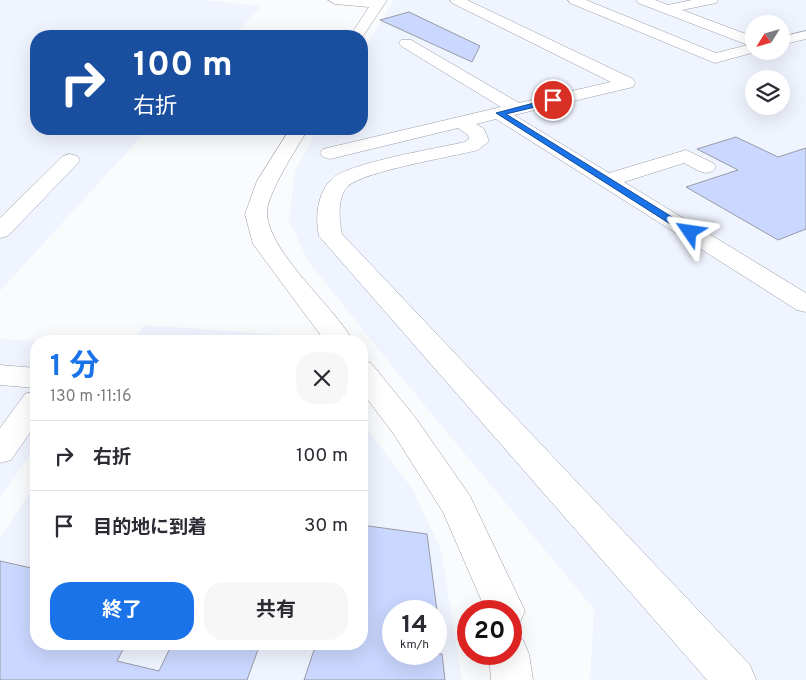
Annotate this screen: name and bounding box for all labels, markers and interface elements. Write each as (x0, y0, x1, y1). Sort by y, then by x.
north arrow (745, 15, 790, 60)
map controls (745, 15, 790, 115)
text: 100 m (133, 44, 233, 88)
icon: right (50, 50, 115, 115)
button: layers (745, 70, 790, 115)
pin (532, 79, 574, 121)
icon: arrive (539, 86, 567, 114)
text: 右折 (133, 94, 177, 121)
position arrow (663, 205, 715, 257)
text: 1 分 (50, 349, 100, 386)
button: close (296, 352, 348, 404)
text: 130 m · 11:16 (50, 387, 132, 407)
icon: right (50, 442, 78, 470)
text: 100 m (296, 444, 348, 468)
text: 右折 (93, 446, 131, 470)
icon: arrive (50, 512, 78, 540)
text: 30 m (304, 514, 348, 538)
text: 目的地に到着 (93, 516, 207, 540)
button: 終了 (50, 582, 194, 640)
button: 共有 (204, 582, 348, 640)
speed limit sign: 20 (457, 600, 522, 665)
text: 14 (401, 610, 428, 642)
text: km/h (400, 637, 429, 653)

